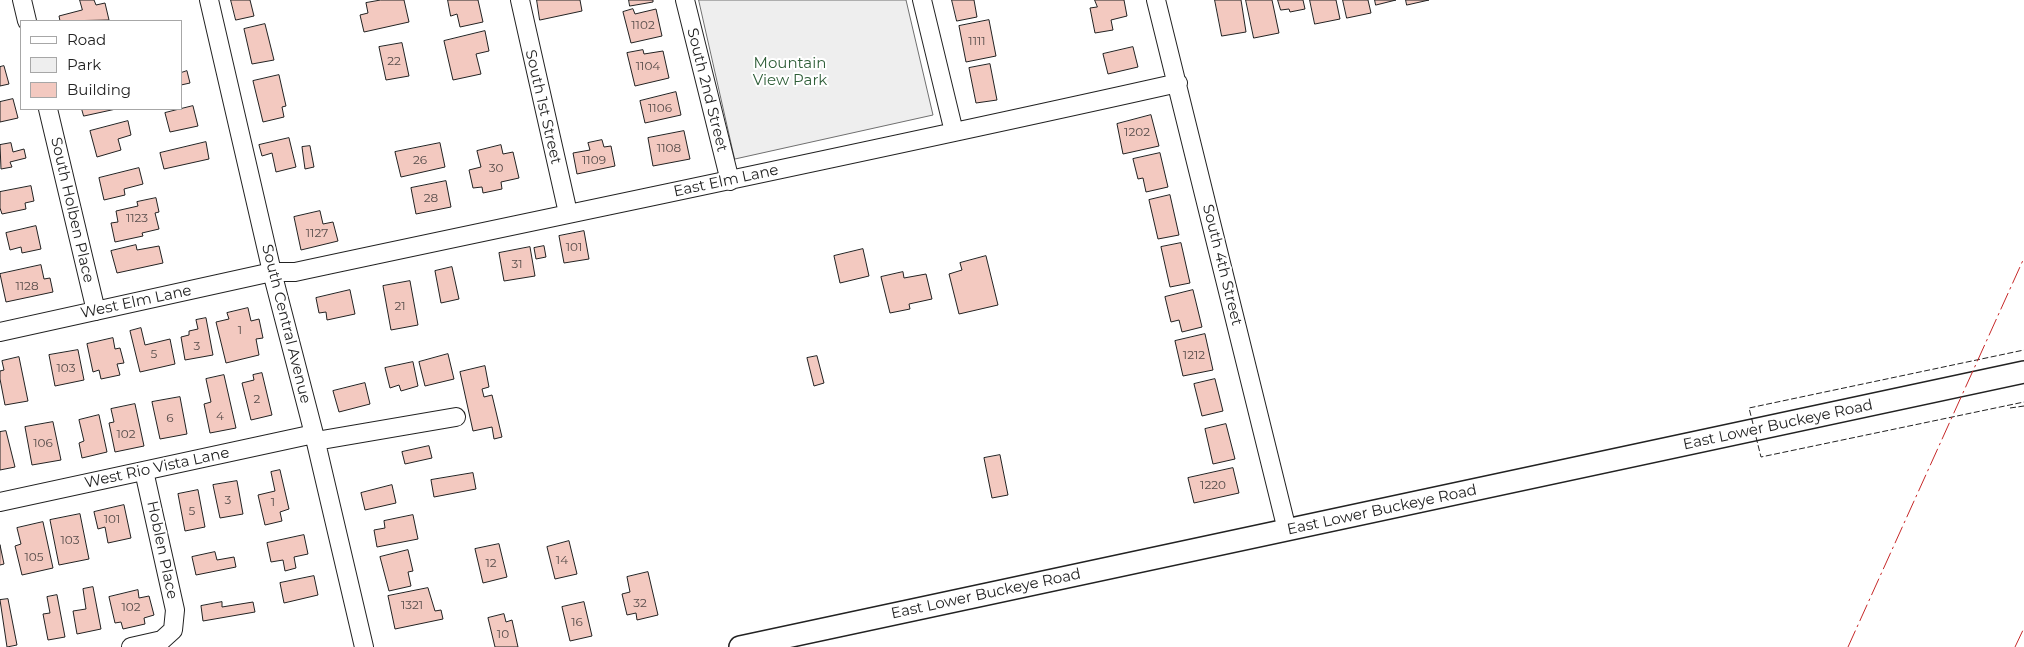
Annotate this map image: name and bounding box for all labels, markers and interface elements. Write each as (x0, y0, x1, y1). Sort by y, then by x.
house number: 1102 (631, 18, 655, 32)
legend (20, 20, 182, 110)
street label: South 2nd Street (683, 26, 731, 154)
text: Road (67, 30, 106, 49)
house number: 1111 (968, 34, 986, 48)
street label: South 1st Street (521, 48, 565, 166)
house number: 22 (387, 54, 401, 68)
text: Park (67, 55, 101, 74)
park label: Mountain View Park (753, 55, 827, 90)
house number: 1104 (636, 59, 660, 73)
text: Building (67, 80, 131, 99)
house number: 1106 (648, 101, 672, 115)
house number: 1202 (1124, 125, 1150, 139)
street label: South Holben Place (46, 135, 98, 285)
house number: 1108 (657, 141, 681, 155)
house number: 26 (413, 153, 427, 167)
house number: 1109 (582, 153, 606, 167)
house number: 30 (489, 161, 503, 175)
street label: East Elm Lane (672, 161, 780, 201)
house number: 28 (424, 191, 438, 205)
street label: South 4th Street (1198, 203, 1246, 327)
house number: 1123 (126, 211, 148, 225)
house number: 1127 (306, 226, 328, 240)
house number: 101 (566, 240, 582, 254)
street label: South Central Avenue (258, 243, 314, 405)
house number: 31 (511, 257, 523, 271)
house number: 1128 (15, 279, 39, 293)
street label: West Elm Lane (79, 281, 193, 323)
house number: 21 (394, 299, 406, 313)
house number: 1 (238, 323, 242, 337)
house number: 3 (194, 339, 200, 353)
house number: 5 (151, 347, 157, 361)
house number: 1212 (1183, 348, 1205, 362)
house number: 103 (57, 361, 75, 375)
house number: 2 (254, 392, 260, 406)
street label: East Lower Buckeye Road (1682, 396, 1874, 454)
house number: 4 (216, 409, 224, 423)
house number: 6 (166, 411, 174, 425)
house number: 102 (116, 427, 136, 441)
house number: 106 (33, 436, 53, 450)
street label: West Rio Vista Lane (83, 444, 231, 492)
house number: 1220 (1200, 478, 1226, 492)
street label: East Lower Buckeye Road (1286, 481, 1478, 539)
house number: 3 (225, 493, 231, 507)
house number: 1 (271, 495, 275, 509)
street label: Hoblen Place (143, 499, 181, 601)
house number: 5 (189, 504, 195, 518)
house number: 101 (104, 512, 120, 526)
house number: 103 (61, 533, 79, 547)
house number: 105 (24, 550, 44, 564)
house number: 14 (556, 553, 568, 567)
house number: 12 (485, 556, 497, 570)
street label: East Lower Buckeye Road (890, 565, 1082, 623)
house number: 32 (633, 596, 647, 610)
house number: 1321 (401, 598, 423, 612)
house number: 102 (121, 600, 141, 614)
house number: 16 (571, 615, 583, 629)
house number: 10 (497, 627, 509, 641)

